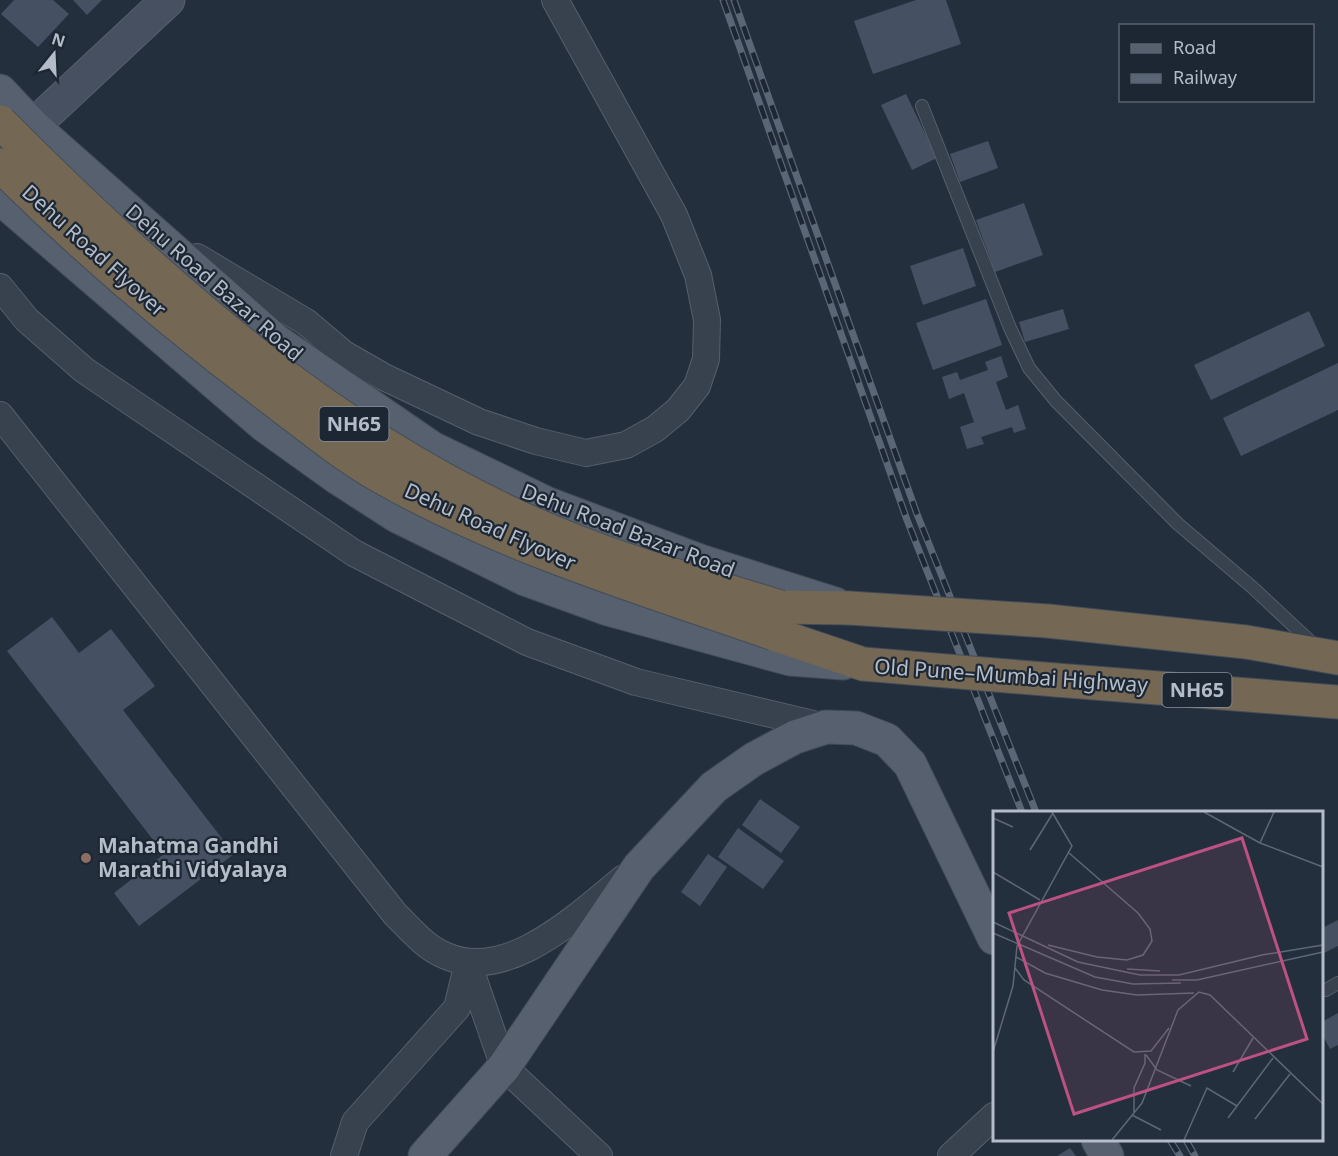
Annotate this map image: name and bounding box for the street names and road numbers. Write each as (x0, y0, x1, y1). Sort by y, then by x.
street label: Dehu Road Flyover (17, 178, 173, 323)
street label: Dehu Road Bazar Road (120, 197, 309, 367)
road number: NH65 (320, 407, 388, 441)
street label: Dehu Road Flyover (400, 476, 581, 577)
street label: Dehu Road Bazar Road (518, 476, 739, 584)
street label: Old Pune–Mumbai Highway (873, 651, 1149, 699)
road number: NH65 (1162, 673, 1232, 707)

